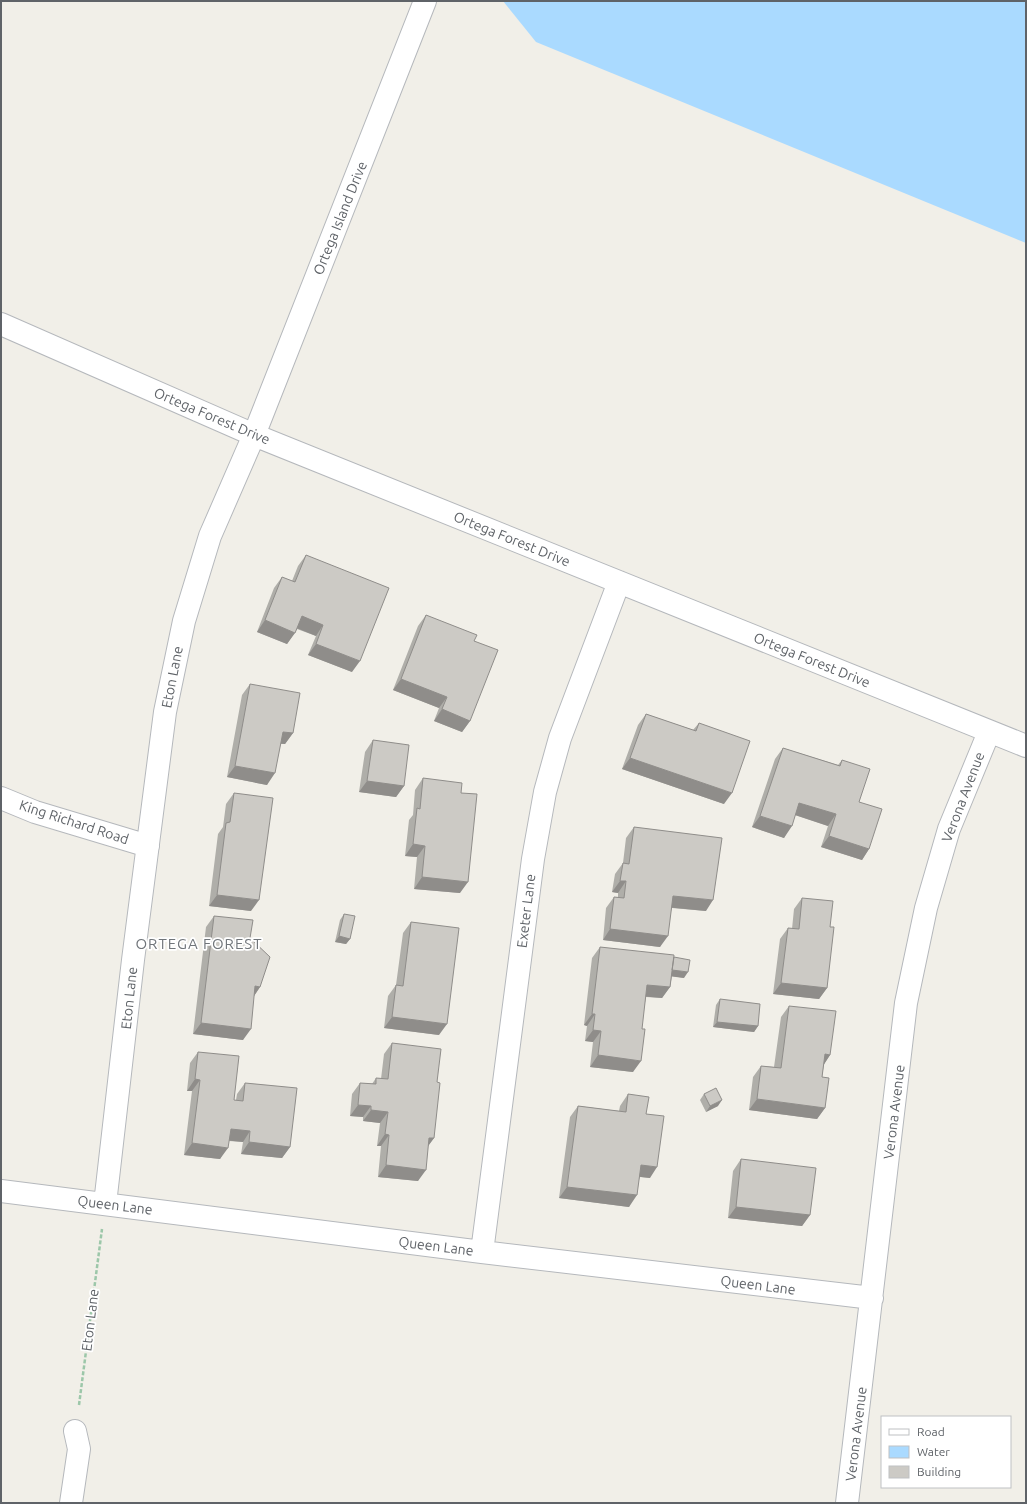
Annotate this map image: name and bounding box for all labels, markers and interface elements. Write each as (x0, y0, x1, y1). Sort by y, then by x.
street label: Ortega Island Drive (310, 159, 370, 277)
street label: Ortega Forest Drive (152, 384, 272, 448)
street label: Ortega Forest Drive (451, 508, 573, 570)
street label: Ortega Forest Drive (751, 629, 873, 691)
street label: Eton Lane (158, 645, 186, 709)
street label: Verona Avenue (938, 750, 988, 844)
street label: King Richard Road (17, 797, 131, 847)
street label: Exeter Lane (514, 873, 538, 949)
district label: ORTEGA FOREST (135, 935, 263, 952)
street label: Eton Lane (118, 966, 140, 1030)
street label: Verona Avenue (880, 1064, 908, 1160)
street label: Queen Lane (77, 1192, 153, 1218)
street label: Queen Lane (398, 1233, 474, 1259)
street label: Queen Lane (720, 1272, 796, 1298)
street label: Eton Lane (78, 1288, 102, 1352)
street label: Verona Avenue (842, 1386, 870, 1482)
legend (881, 1416, 1011, 1488)
text: Road (917, 1425, 945, 1438)
text: Water (917, 1445, 950, 1458)
text: Building (917, 1465, 961, 1478)

